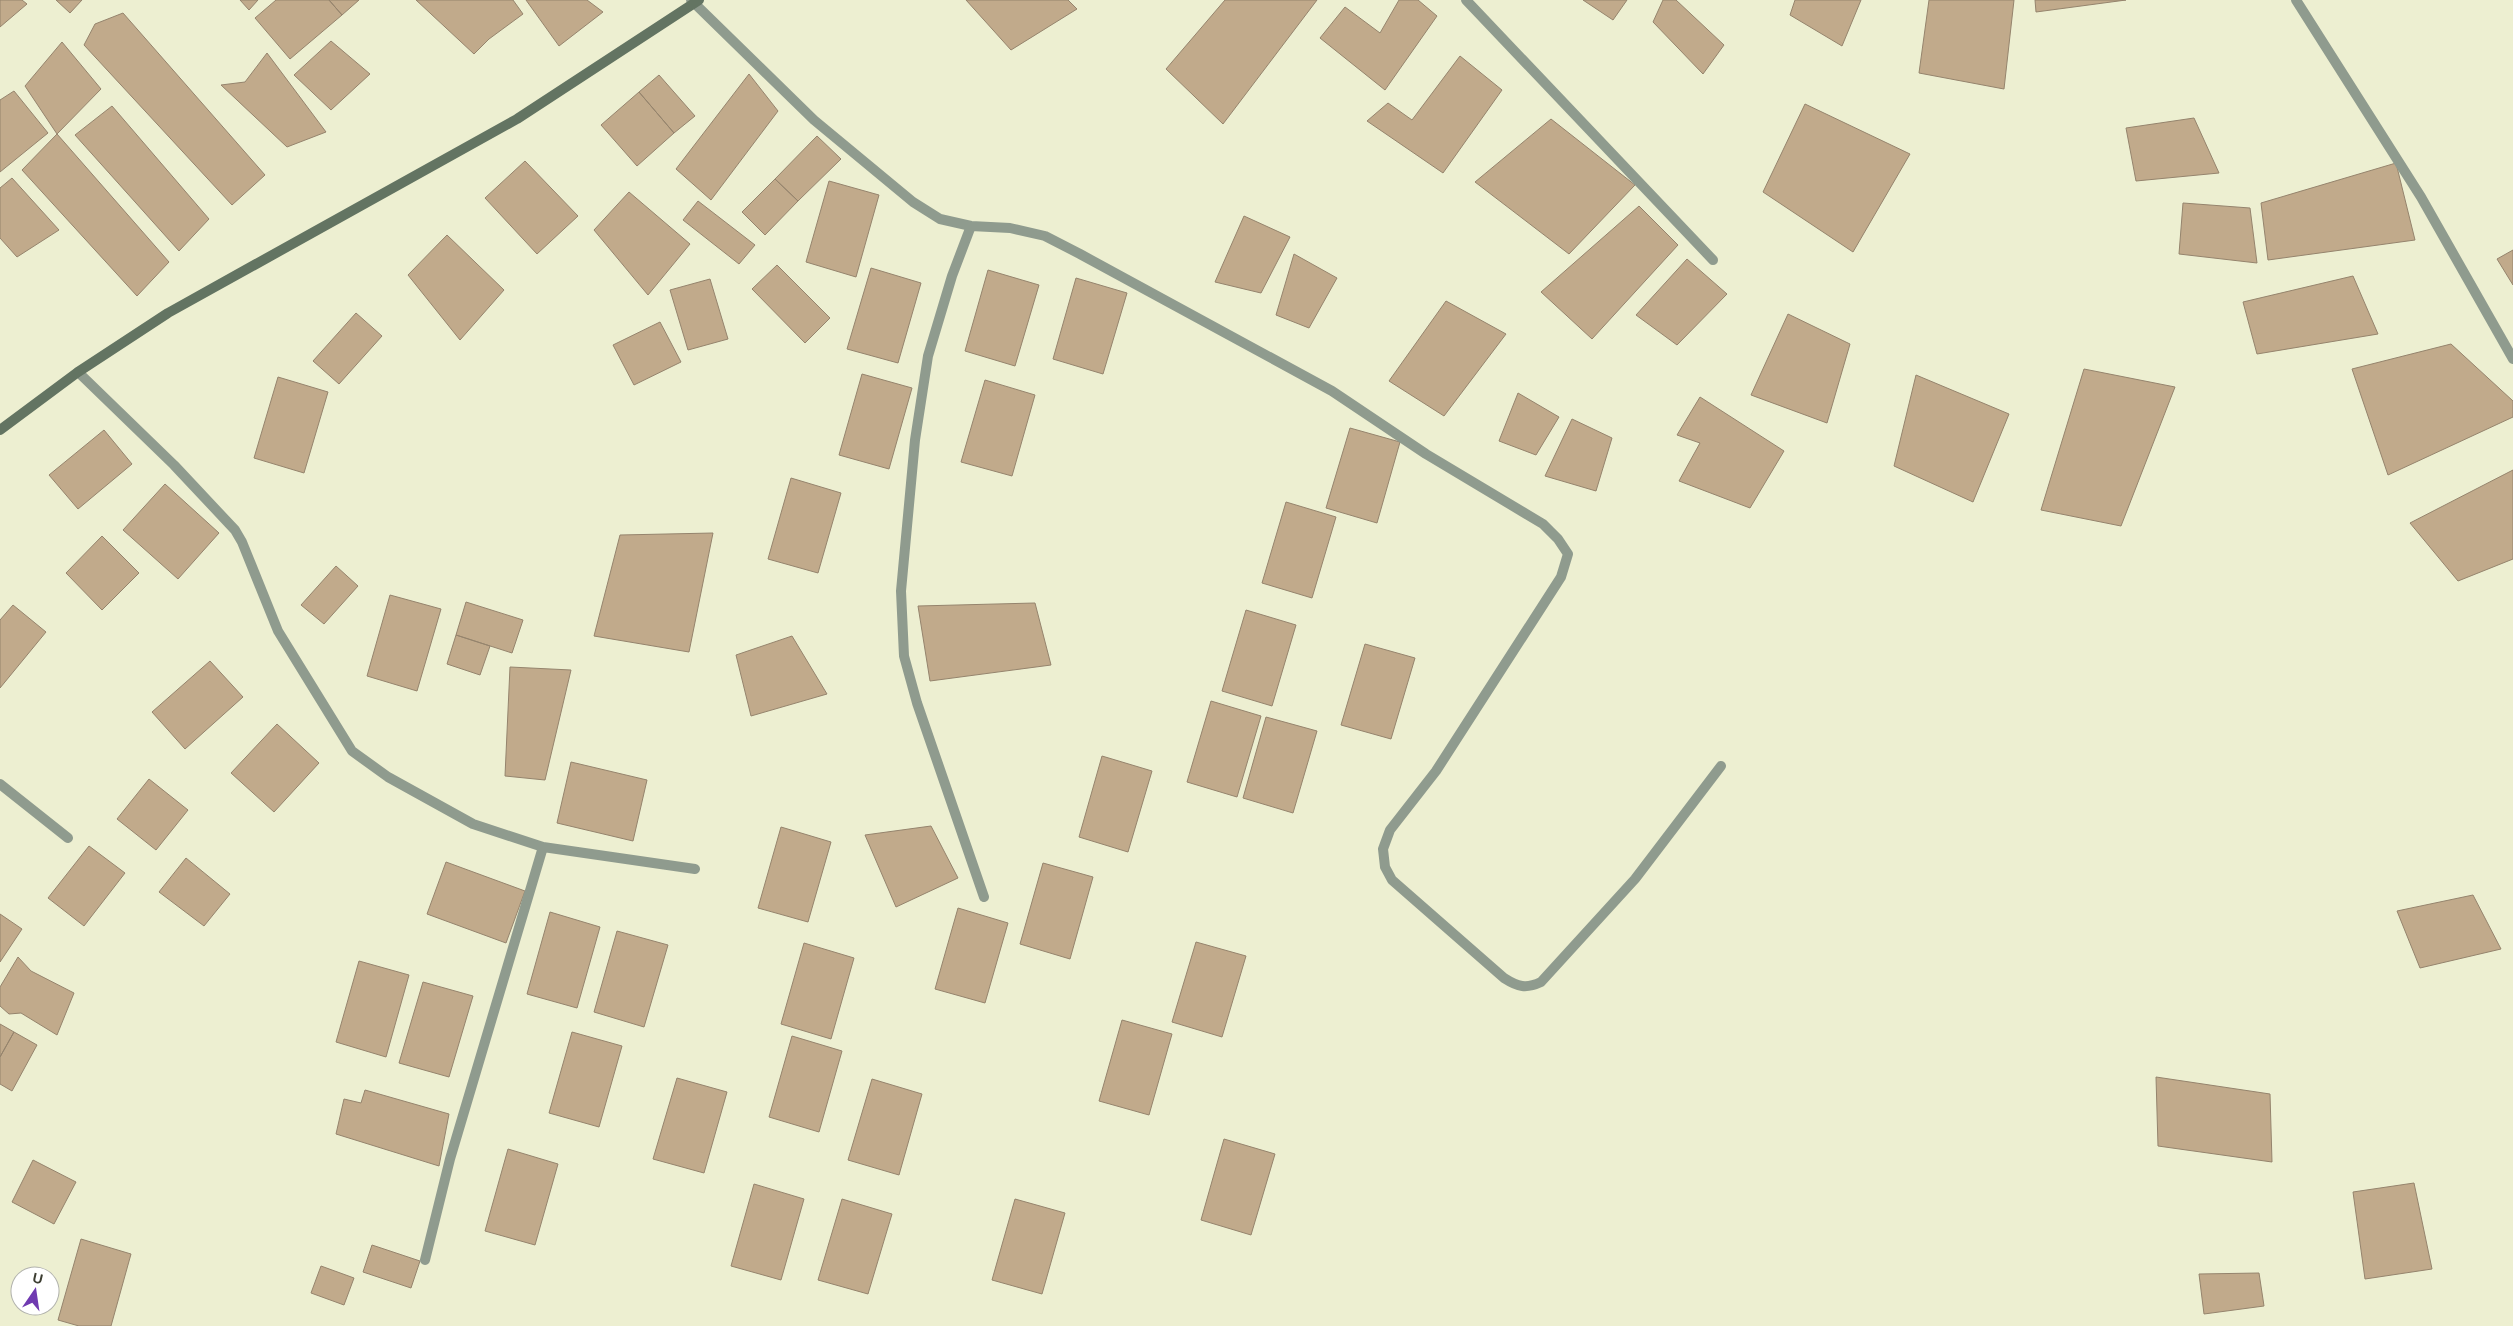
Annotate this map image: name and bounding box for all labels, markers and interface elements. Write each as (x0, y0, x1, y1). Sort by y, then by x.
north arrow (10, 1266, 60, 1316)
text: U (31, 1269, 45, 1287)

